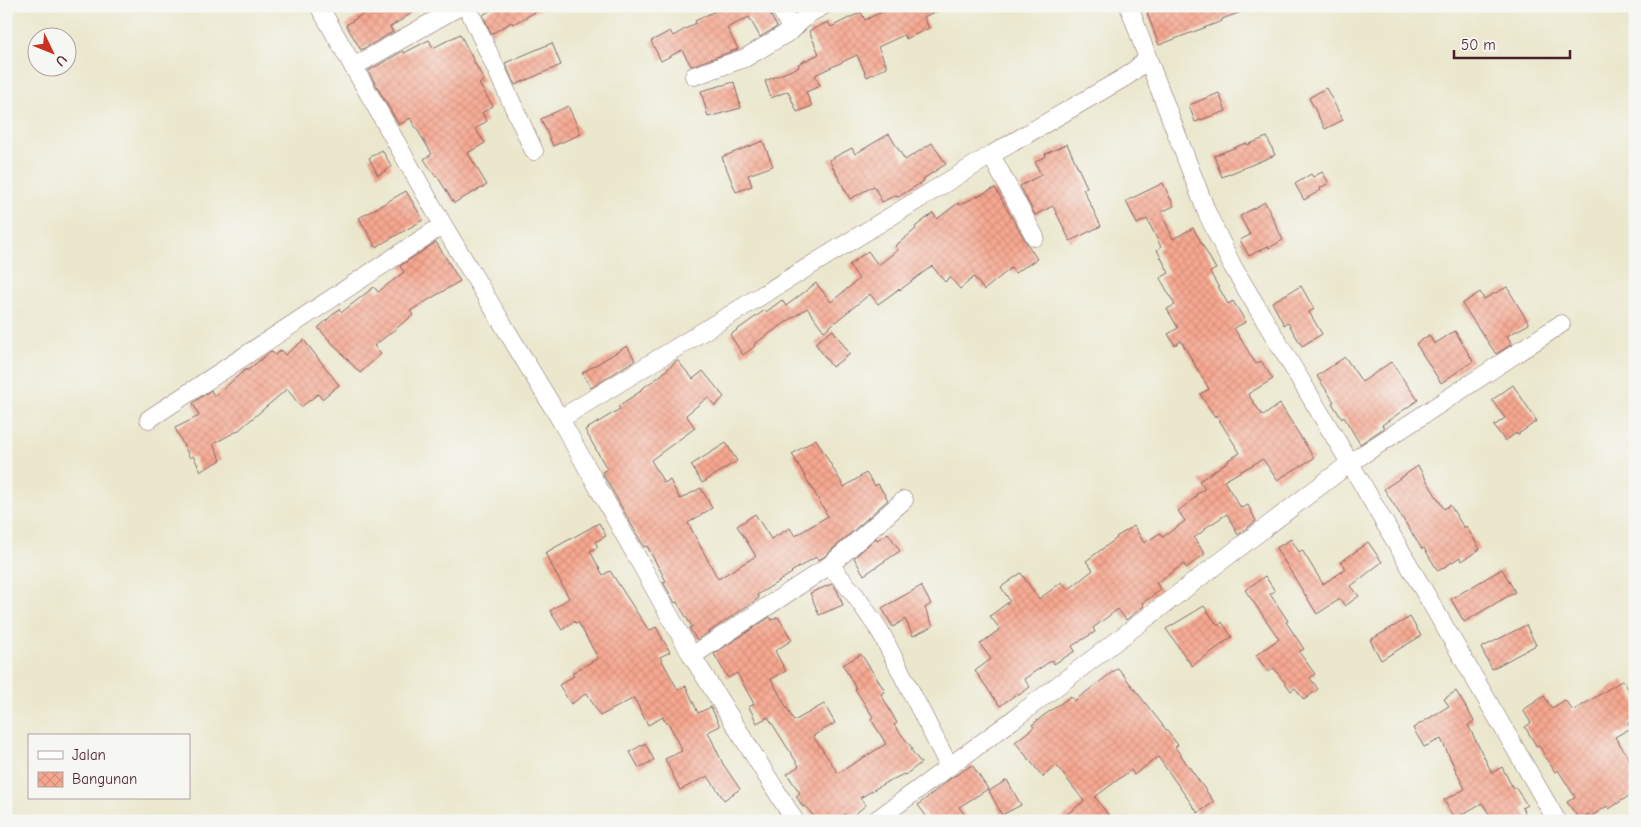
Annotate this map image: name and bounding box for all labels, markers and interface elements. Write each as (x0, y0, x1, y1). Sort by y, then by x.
north arrow (28, 28, 78, 78)
scale bar (1454, 28, 1570, 60)
text: 50 m (1461, 36, 1496, 54)
text: U (52, 51, 71, 70)
legend (28, 734, 190, 800)
text: Jalan (72, 746, 106, 764)
text: Bangunan (72, 770, 137, 788)

